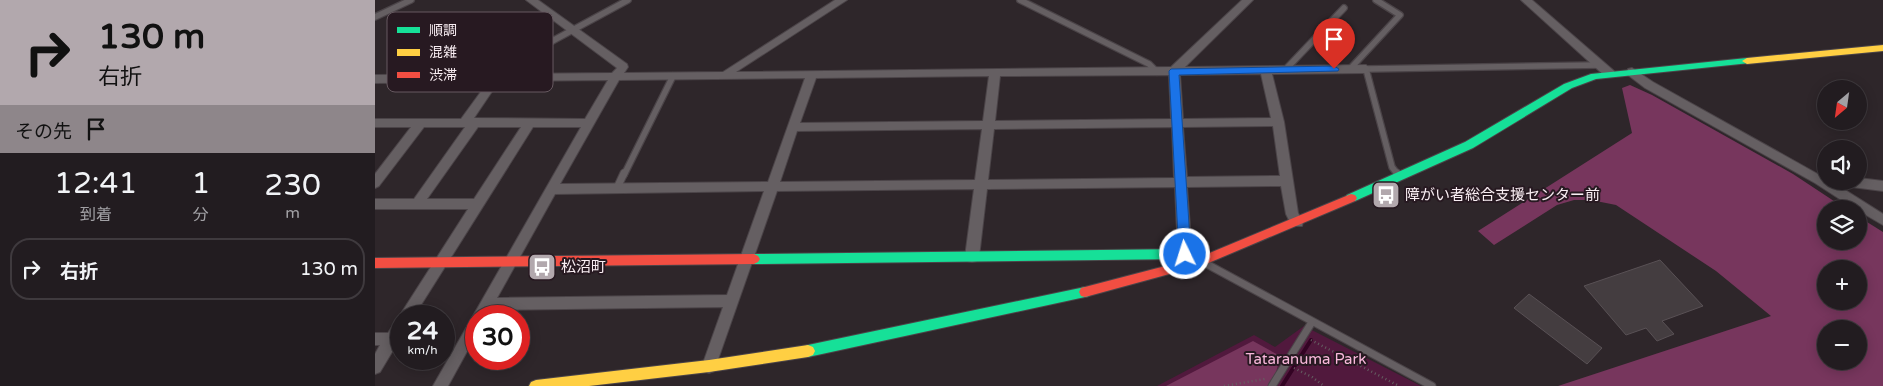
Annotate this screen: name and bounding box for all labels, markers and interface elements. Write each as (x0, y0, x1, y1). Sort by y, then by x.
legend (387, 12, 553, 92)
text: 130 m (98, 16, 205, 58)
pin (1313, 18, 1355, 69)
icon: right (15, 20, 80, 85)
text: 順調 (429, 22, 457, 39)
icon: arrive (1320, 25, 1348, 53)
text: 混雑 (429, 44, 457, 61)
text: 右折 (98, 64, 142, 90)
text: 渋滞 (429, 67, 457, 84)
north arrow (1817, 80, 1867, 130)
map controls (1817, 80, 1867, 370)
icon: arrive (82, 115, 110, 143)
text: その先 (15, 121, 72, 143)
button: sound (1817, 140, 1867, 190)
text: 12:41 (54, 165, 137, 202)
text: 1 (191, 165, 210, 202)
text: 230 (264, 167, 321, 204)
bus stop icon: 障がい者総合支援センター前 (1371, 180, 1401, 210)
place label: 障がい者総合支援センター前 (1405, 186, 1600, 204)
button: layers (1817, 200, 1867, 250)
text: m (285, 203, 300, 223)
text: 到着 (80, 205, 112, 225)
text: 分 (193, 205, 209, 225)
position arrow (1158, 227, 1210, 279)
bus stop icon: 松沼町 (527, 252, 557, 282)
icon: right (17, 255, 45, 283)
text: 130 m (300, 258, 358, 280)
place label: 松沼町 (561, 258, 606, 276)
button: + (1817, 260, 1867, 310)
text: 右折 (60, 261, 98, 283)
speed limit sign: 30 (465, 305, 530, 370)
text: 24 (407, 316, 438, 346)
button: − (1817, 320, 1867, 370)
text: km/h (407, 343, 438, 357)
park label: Tataranuma Park (1246, 350, 1366, 368)

